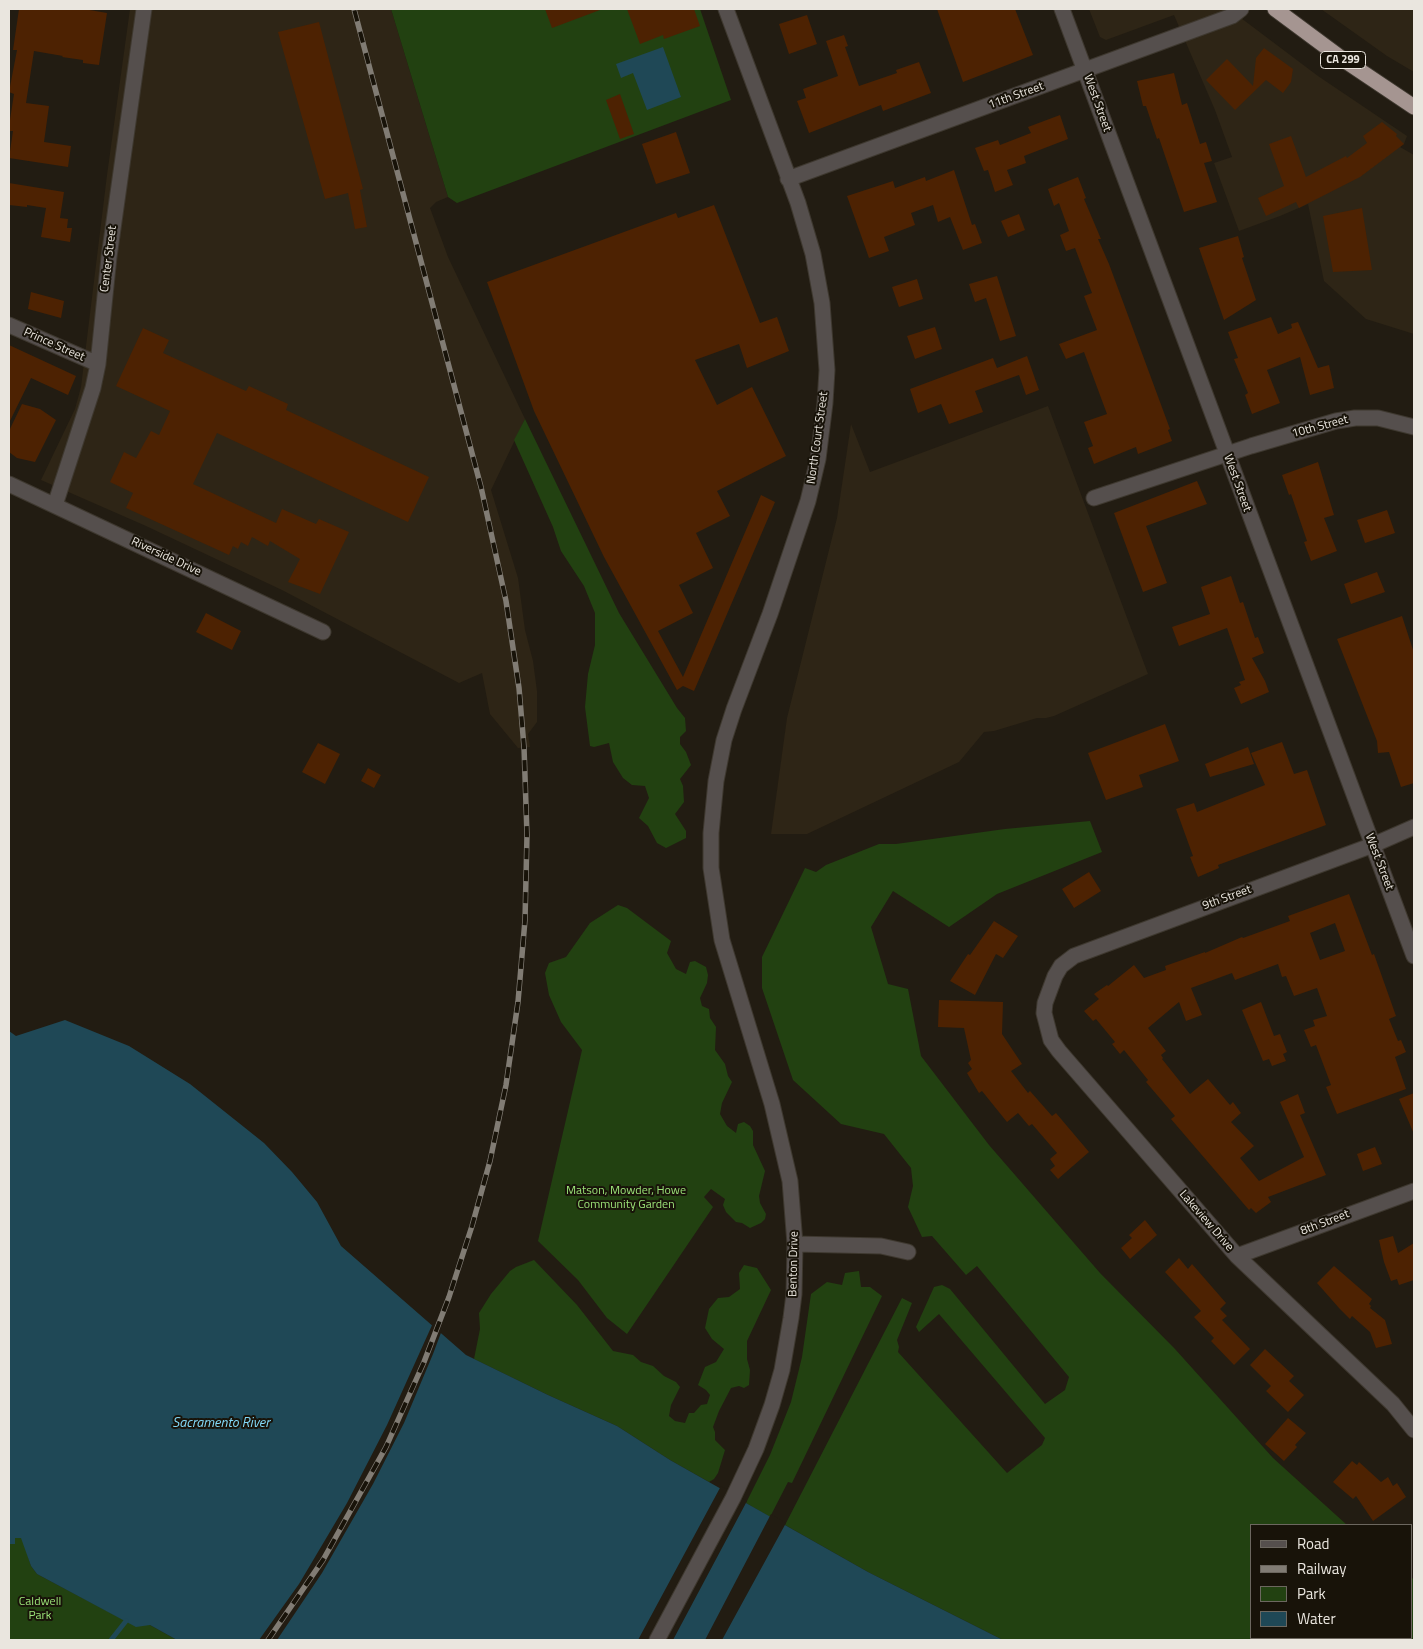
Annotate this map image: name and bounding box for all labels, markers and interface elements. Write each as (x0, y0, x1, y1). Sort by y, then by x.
road number: CA 299 (1320, 52, 1366, 68)
street label: West Street (1080, 72, 1114, 134)
street label: 11th Street (986, 79, 1046, 113)
street label: Center Street (98, 225, 120, 293)
street label: Prince Street (21, 325, 87, 365)
street label: North Court Street (804, 391, 832, 485)
street label: 10th Street (1290, 413, 1350, 441)
street label: West Street (1220, 452, 1254, 514)
street label: Riverside Drive (129, 535, 203, 579)
street label: West Street (1362, 831, 1396, 893)
street label: 9th Street (1201, 883, 1253, 913)
park label: Matson, Mowder, Howe Community Garden (566, 1184, 686, 1212)
street label: Lakeview Drive (1176, 1188, 1236, 1254)
street label: 8th Street (1299, 1207, 1351, 1239)
street label: Benton Drive (786, 1231, 802, 1297)
water label: Sacramento River (172, 1416, 270, 1432)
legend (1250, 1524, 1413, 1639)
text: Road (1297, 1532, 1329, 1555)
text: Railway (1297, 1557, 1347, 1580)
text: Park (1297, 1582, 1326, 1605)
park label: Caldwell Park (19, 1595, 61, 1623)
text: Water (1297, 1607, 1336, 1630)

